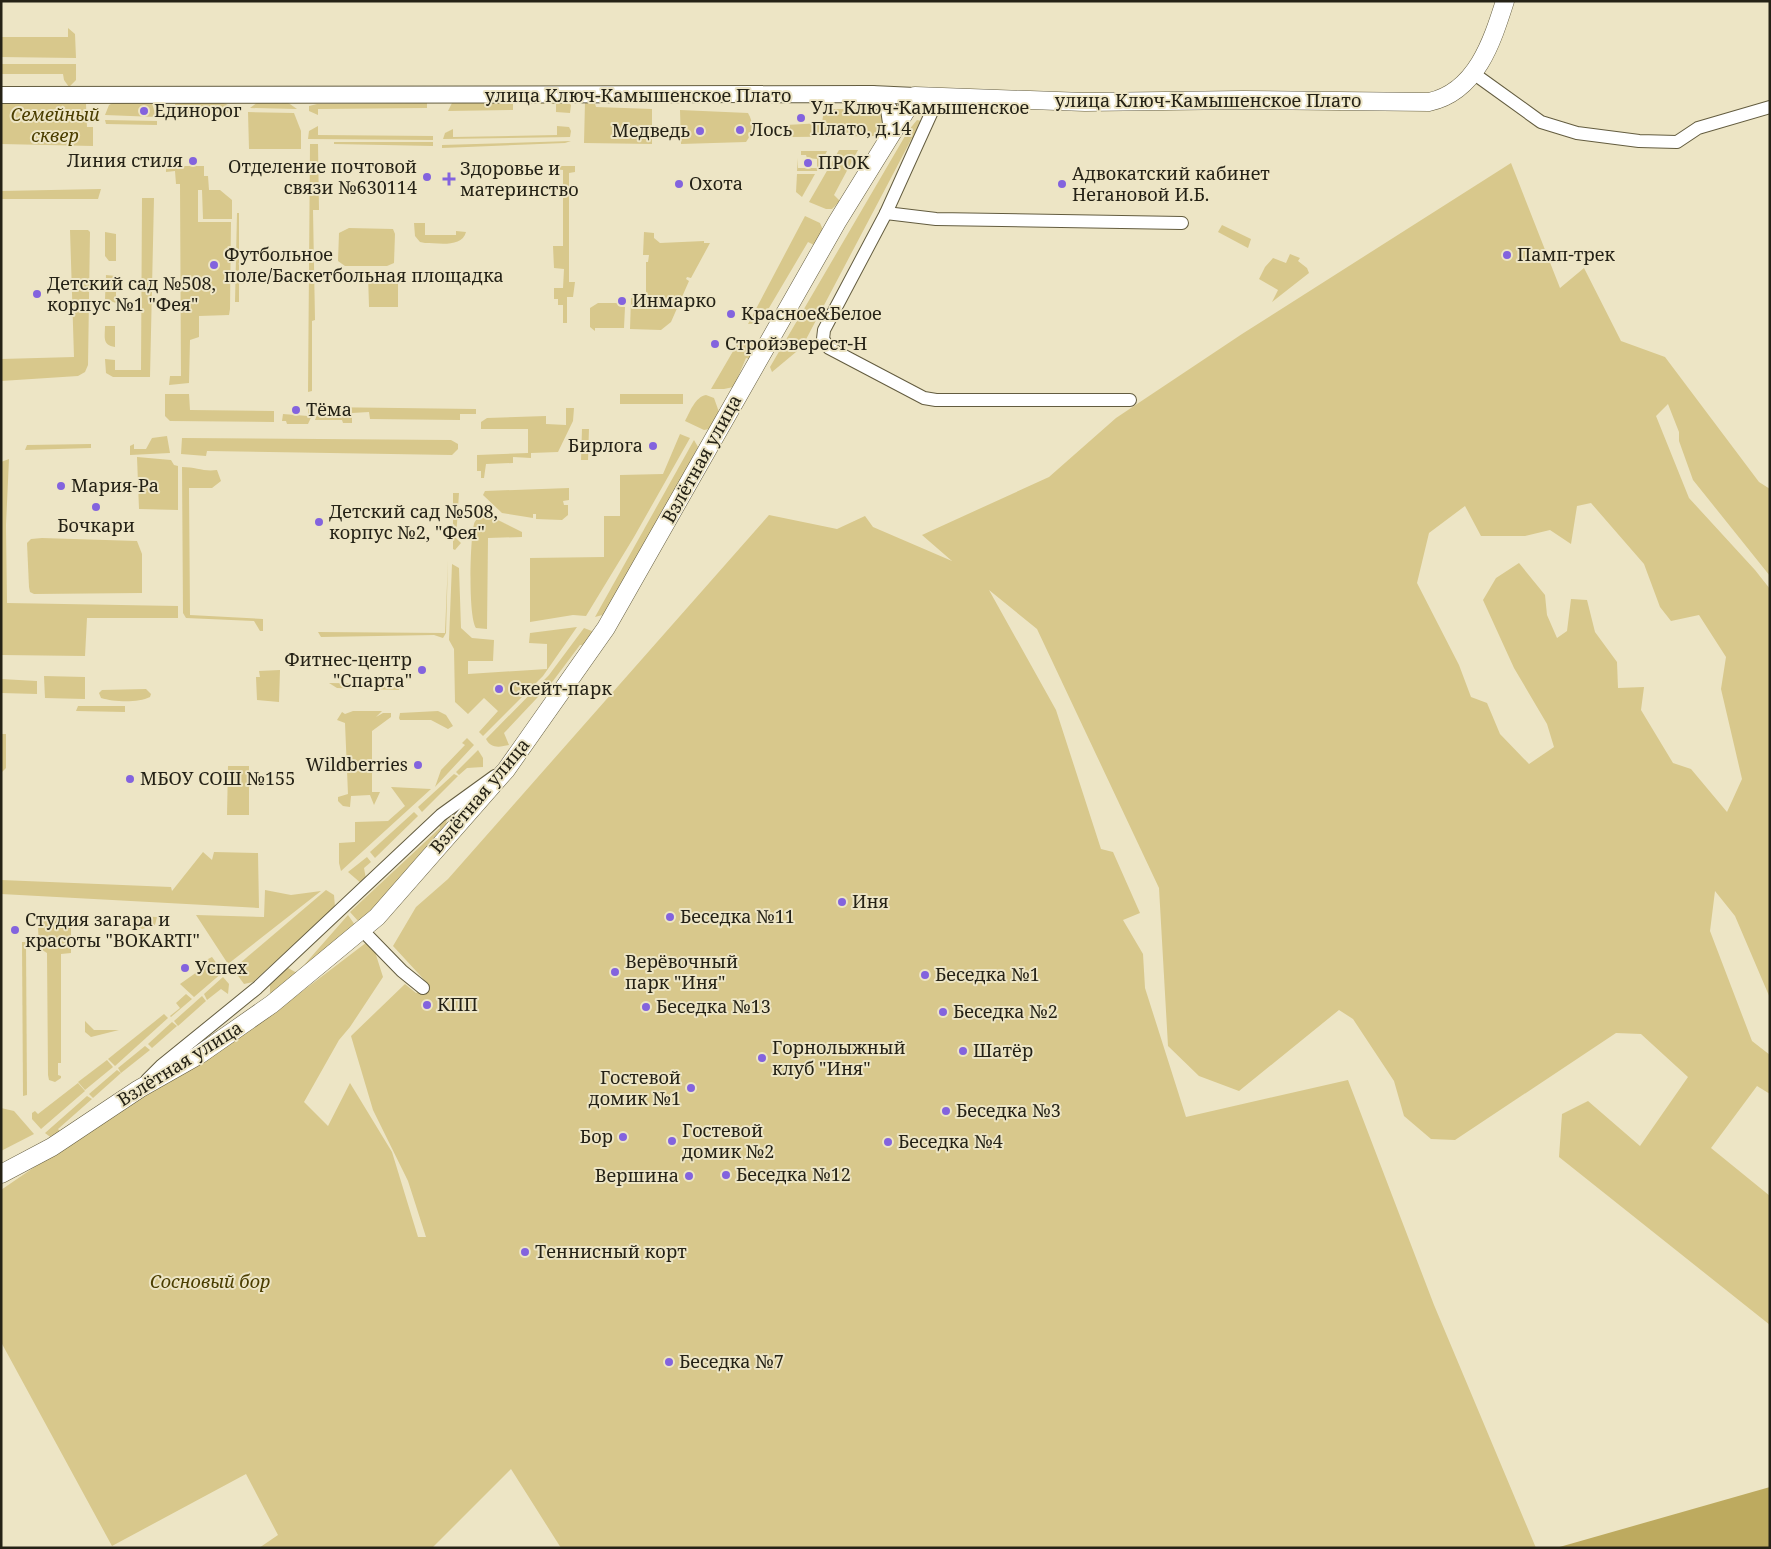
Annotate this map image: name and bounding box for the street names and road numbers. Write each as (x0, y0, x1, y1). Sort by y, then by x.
street label: улица Ключ-Камышенское Плато (485, 83, 791, 107)
street label: улица Ключ-Камышенское Плато (1055, 88, 1361, 112)
street label: Взлётная улица (656, 390, 746, 527)
street label: Взлётная улица (424, 733, 535, 858)
street label: Взлётная улица (112, 1015, 247, 1111)

